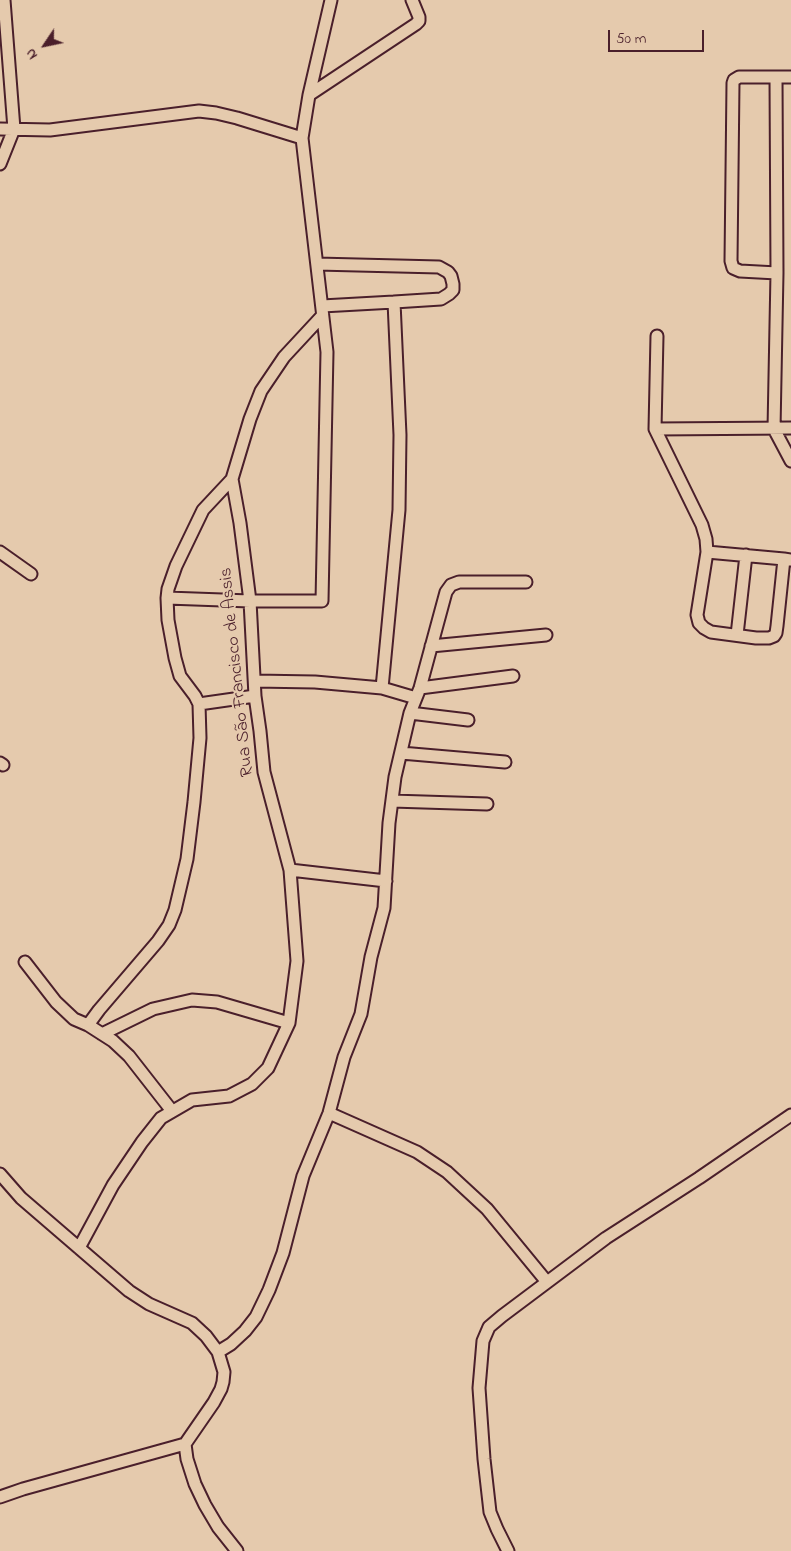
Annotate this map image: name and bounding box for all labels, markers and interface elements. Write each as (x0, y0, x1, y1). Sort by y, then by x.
north arrow (20, 20, 70, 70)
scale bar (611, 20, 707, 52)
text: 50 m (616, 28, 646, 50)
text: N (21, 44, 44, 63)
street label: Rua São Francisco de Assis (216, 566, 260, 778)

